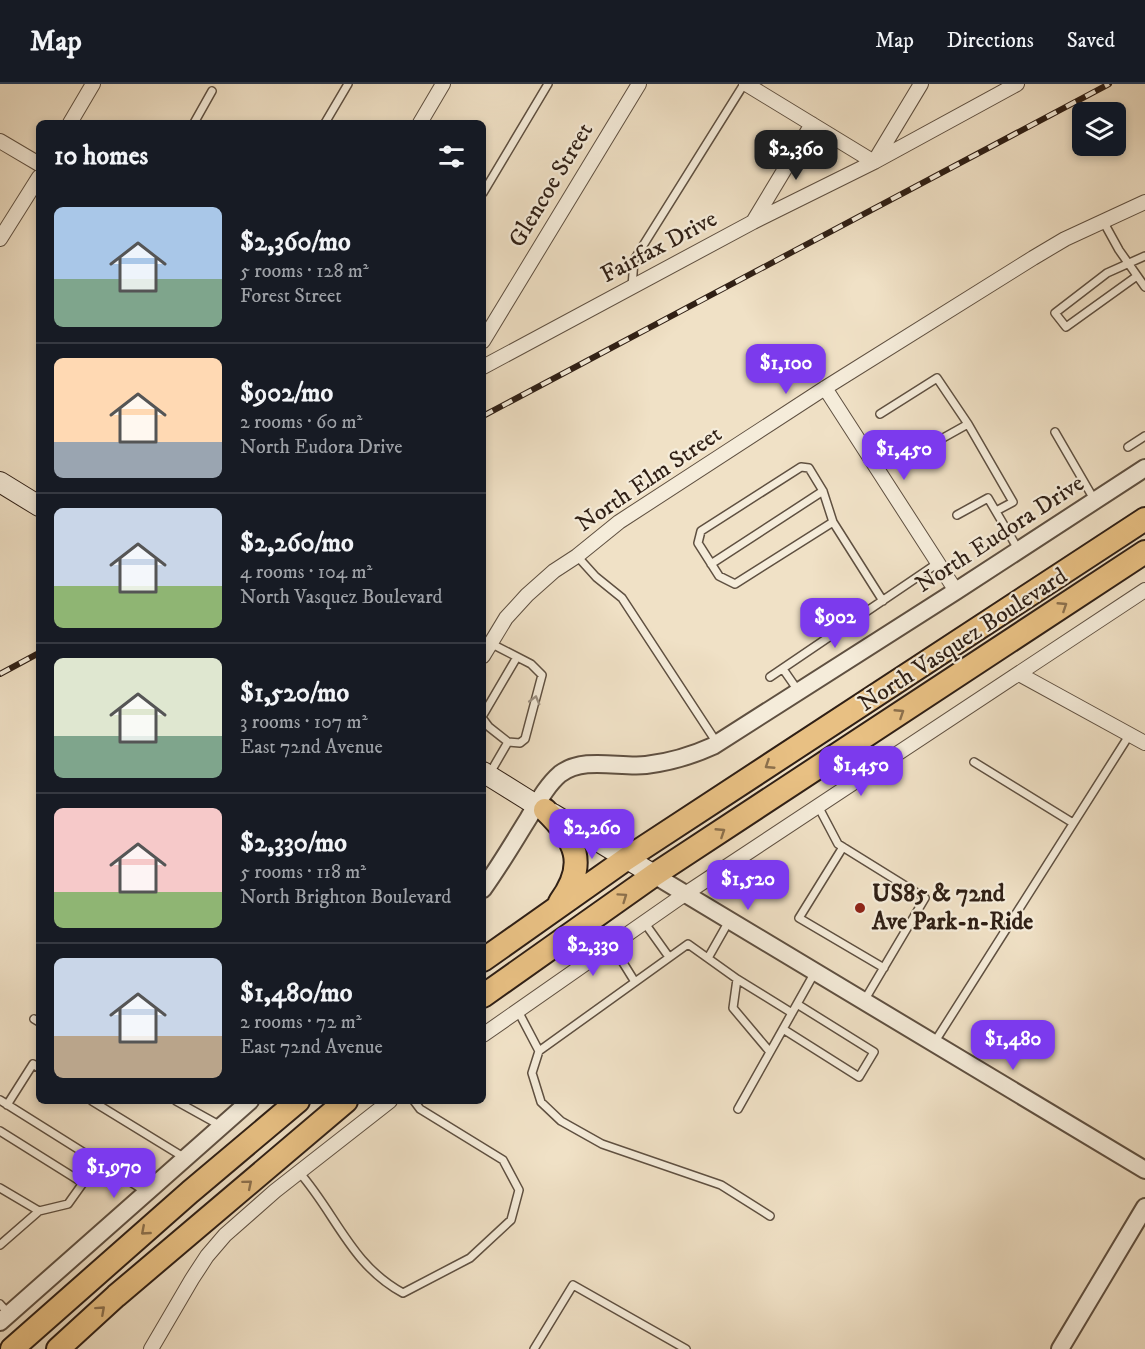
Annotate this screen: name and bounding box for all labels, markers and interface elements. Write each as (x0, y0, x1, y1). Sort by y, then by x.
text: Map (30, 24, 82, 59)
text: Map (875, 28, 914, 54)
text: Directions (947, 28, 1034, 54)
text: Saved (1067, 28, 1115, 54)
map controls (1072, 102, 1126, 156)
button: layers (1072, 102, 1126, 156)
street label: Glencoe Street (502, 117, 600, 253)
pin: $2,360 (747, 130, 845, 181)
text: $2,360 (769, 137, 823, 162)
text: 10 homes (54, 140, 148, 173)
icon: filters (435, 140, 468, 173)
street label: Fairfax Drive (596, 204, 722, 290)
text: $2,360/mo (240, 226, 351, 259)
icon: home (102, 231, 174, 303)
text: 5 rooms · 128 m² (240, 259, 369, 284)
text: Forest Street (240, 284, 342, 309)
pin: $1,100 (737, 344, 835, 395)
text: $1,100 (760, 351, 812, 376)
text: $902/mo (240, 377, 333, 410)
icon: home (102, 382, 174, 454)
text: 2 rooms · 60 m² (240, 410, 362, 435)
street label: North Elm Street (570, 419, 728, 539)
pin: $1,450 (855, 430, 953, 481)
text: North Eudora Drive (240, 435, 403, 460)
text: $1,450 (876, 437, 932, 462)
street label: North Eudora Drive (910, 468, 1090, 600)
text: $2,260/mo (240, 527, 354, 560)
icon: home (102, 532, 174, 604)
text: 4 rooms · 104 m² (240, 560, 372, 585)
street label: North Vasquez Boulevard (853, 561, 1073, 719)
text: North Vasquez Boulevard (240, 585, 443, 610)
pin: $902 (799, 598, 871, 649)
one-way arrow (1057, 602, 1068, 613)
text: $902 (814, 605, 856, 630)
text: $1,520/mo (240, 677, 349, 710)
icon: home (102, 682, 174, 754)
one-way arrow (528, 695, 540, 706)
one-way arrow (894, 709, 905, 720)
text: 3 rooms · 107 m² (240, 710, 368, 735)
text: East 72nd Avenue (240, 735, 383, 760)
pin: $1,450 (812, 746, 910, 797)
text: $1,450 (833, 753, 889, 778)
one-way arrow (765, 757, 775, 769)
pin: $2,260 (543, 809, 641, 860)
text: $2,260 (563, 816, 621, 841)
text: $2,330/mo (240, 827, 347, 860)
one-way arrow (714, 828, 725, 839)
icon: home (102, 832, 174, 904)
text: 5 rooms · 118 m² (240, 860, 366, 885)
pin: $1,520 (699, 860, 797, 911)
text: $1,520 (721, 867, 775, 892)
place label: US85 & 72nd Ave Park-n-Ride (871, 879, 1033, 937)
text: North Brighton Boulevard (240, 885, 451, 910)
one-way arrow (617, 893, 627, 905)
marker: US85 & 72nd Ave Park-n-Ride (853, 901, 867, 915)
pin: $2,330 (544, 926, 642, 977)
text: $2,330 (567, 933, 619, 958)
text: $1,480/mo (240, 977, 352, 1010)
icon: home (102, 982, 174, 1054)
text: 2 rooms · 72 m² (240, 1010, 362, 1035)
pin: $1,480 (964, 1020, 1062, 1071)
text: $1,480 (985, 1027, 1041, 1052)
text: East 72nd Avenue (240, 1035, 383, 1060)
pin: $1,970 (65, 1148, 163, 1199)
text: $1,970 (87, 1155, 141, 1180)
one-way arrow (241, 1181, 252, 1192)
one-way arrow (141, 1224, 152, 1235)
one-way arrow (94, 1306, 105, 1317)

